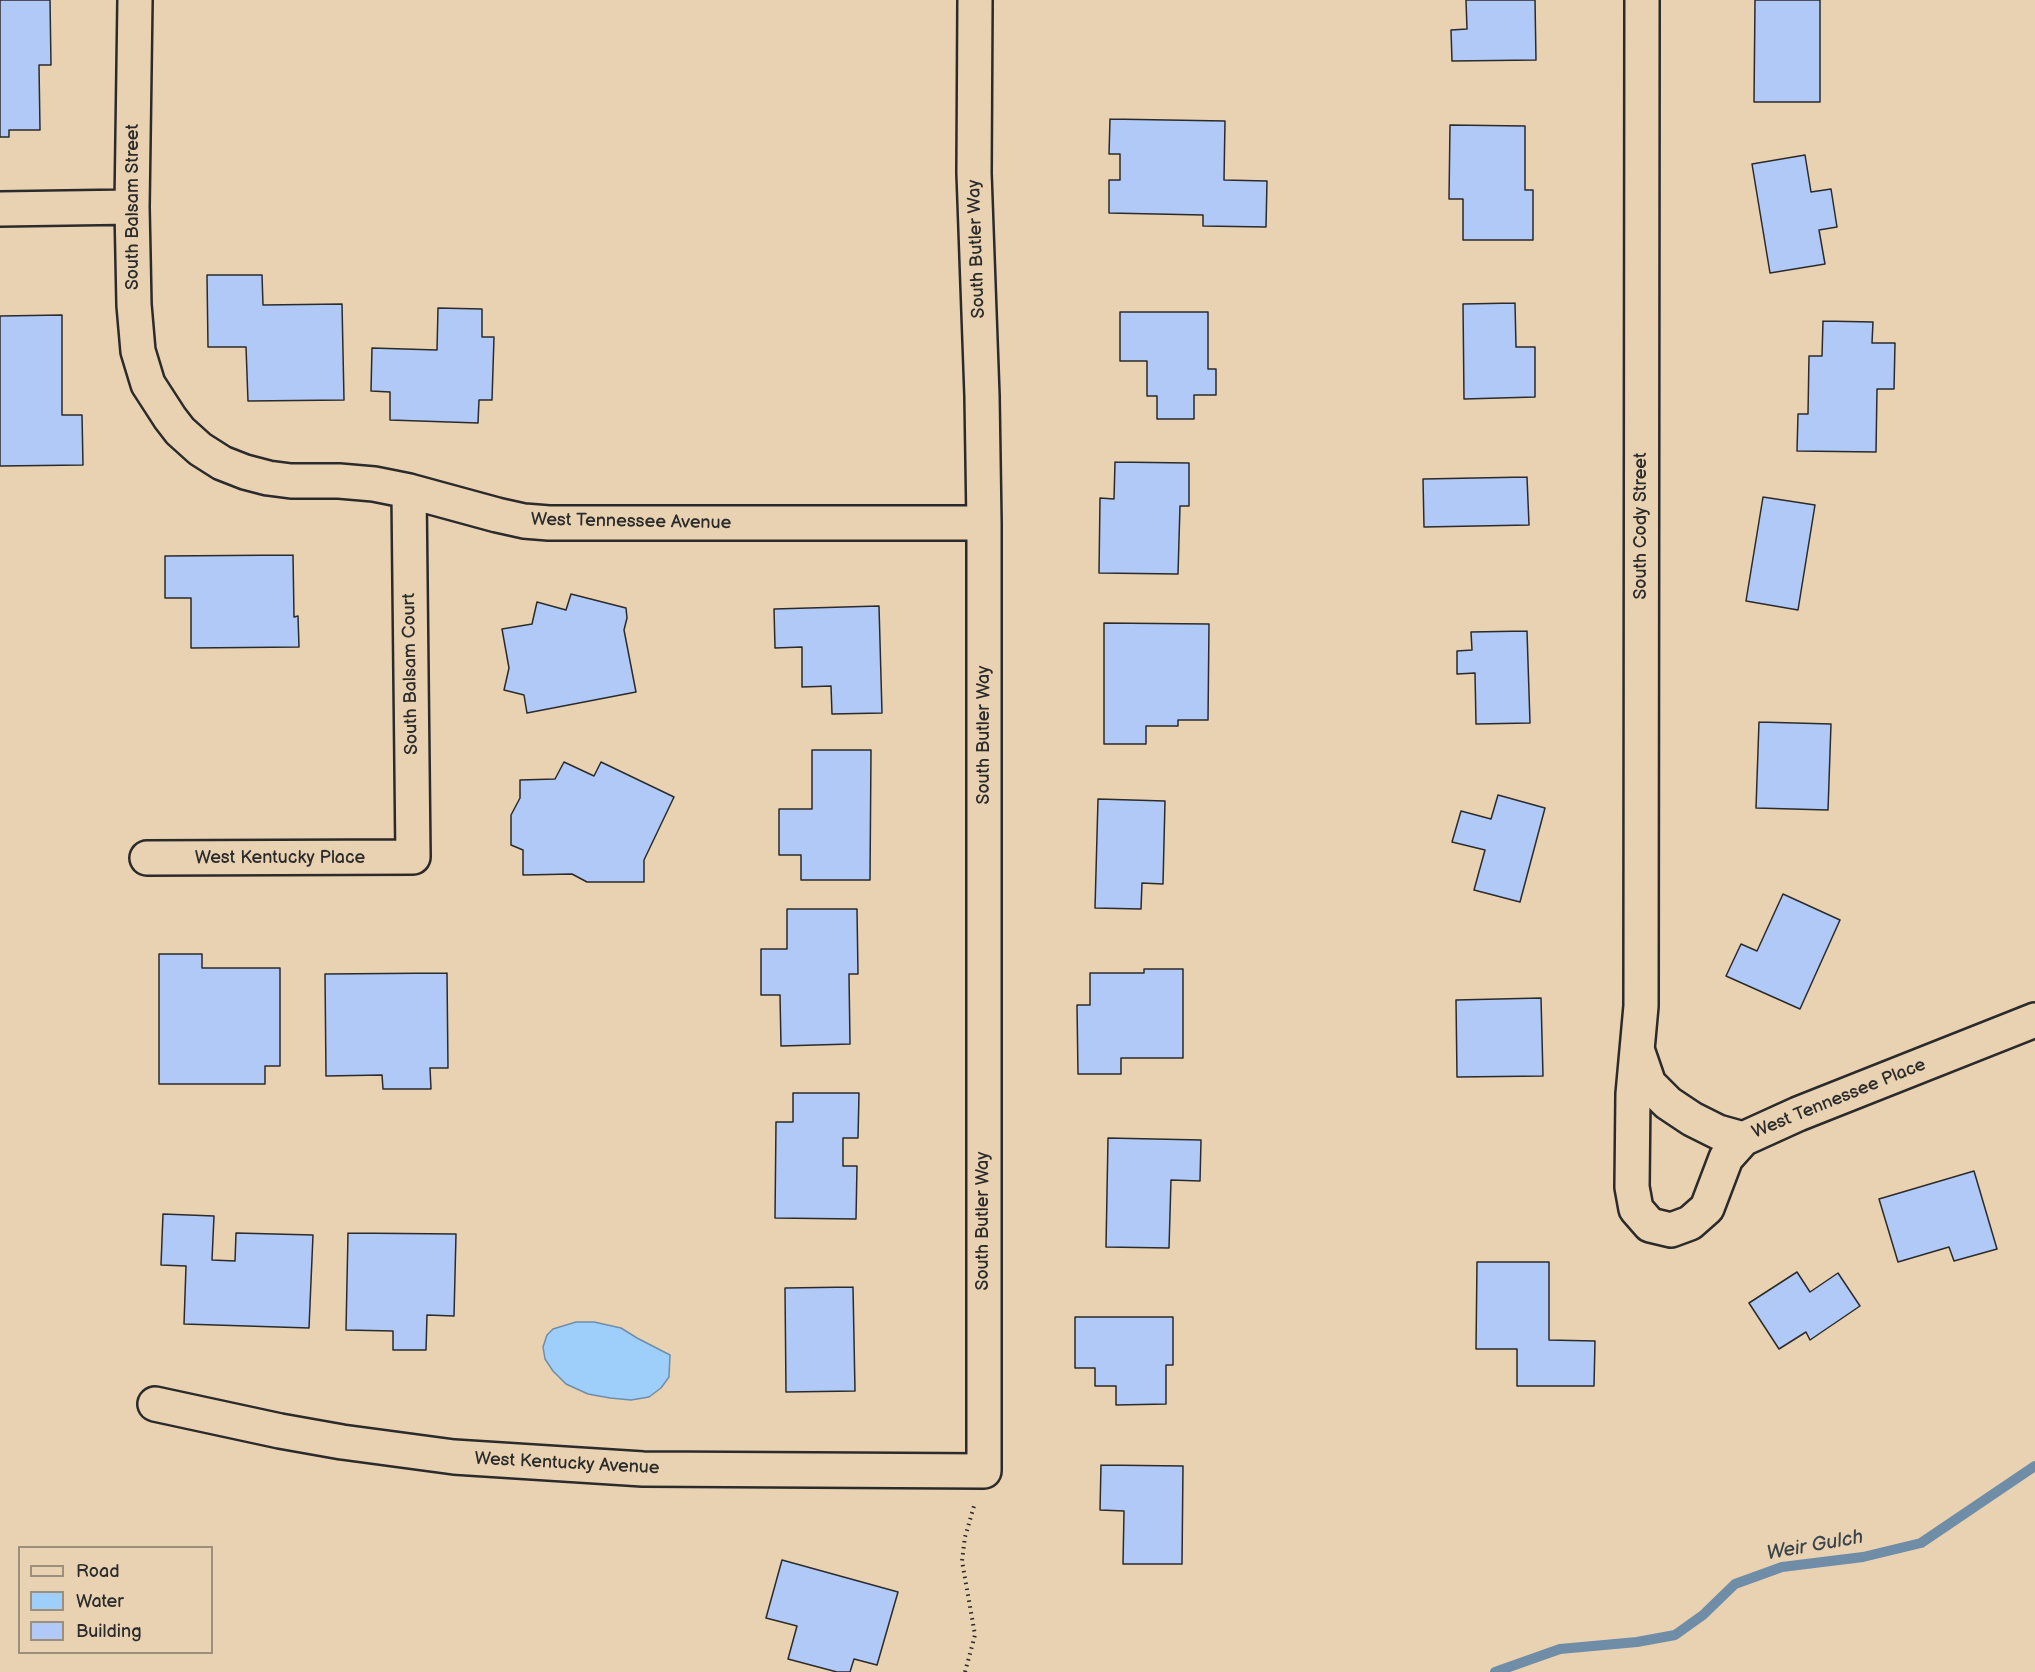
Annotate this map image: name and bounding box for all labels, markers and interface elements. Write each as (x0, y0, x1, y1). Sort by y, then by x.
street label: South Balsam Street (122, 124, 144, 290)
street label: South Butler Way (964, 179, 990, 319)
street label: South Cody Street (1630, 452, 1652, 600)
street label: West Tennessee Avenue (531, 509, 731, 535)
street label: South Balsam Court (399, 593, 423, 755)
street label: South Butler Way (973, 666, 995, 804)
street label: West Kentucky Place (195, 847, 365, 869)
street label: West Tennessee Place (1749, 1054, 1929, 1144)
street label: South Butler Way (972, 1152, 994, 1290)
street label: West Kentucky Avenue (474, 1448, 660, 1480)
water label: Weir Gulch (1765, 1526, 1865, 1566)
legend (18, 1546, 213, 1654)
text: Road (76, 1561, 120, 1582)
text: Water (76, 1591, 124, 1612)
text: Building (76, 1621, 142, 1642)

